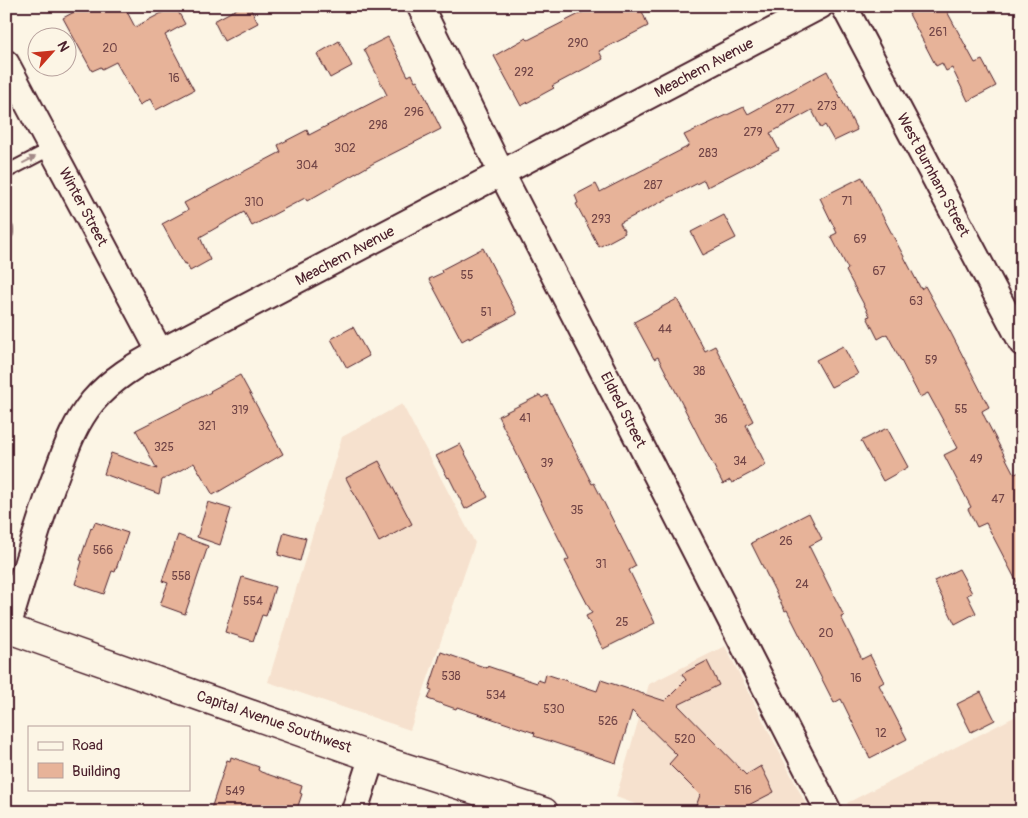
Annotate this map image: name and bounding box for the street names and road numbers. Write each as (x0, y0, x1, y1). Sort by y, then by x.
street label: Meachem Avenue (651, 34, 757, 102)
street label: West Burnham Street (892, 110, 974, 241)
street label: Winter Street (54, 164, 112, 250)
street label: Meachem Avenue (292, 222, 398, 290)
street label: Eldred Street (596, 369, 651, 452)
street label: Capital Avenue Southwest (194, 687, 355, 758)

